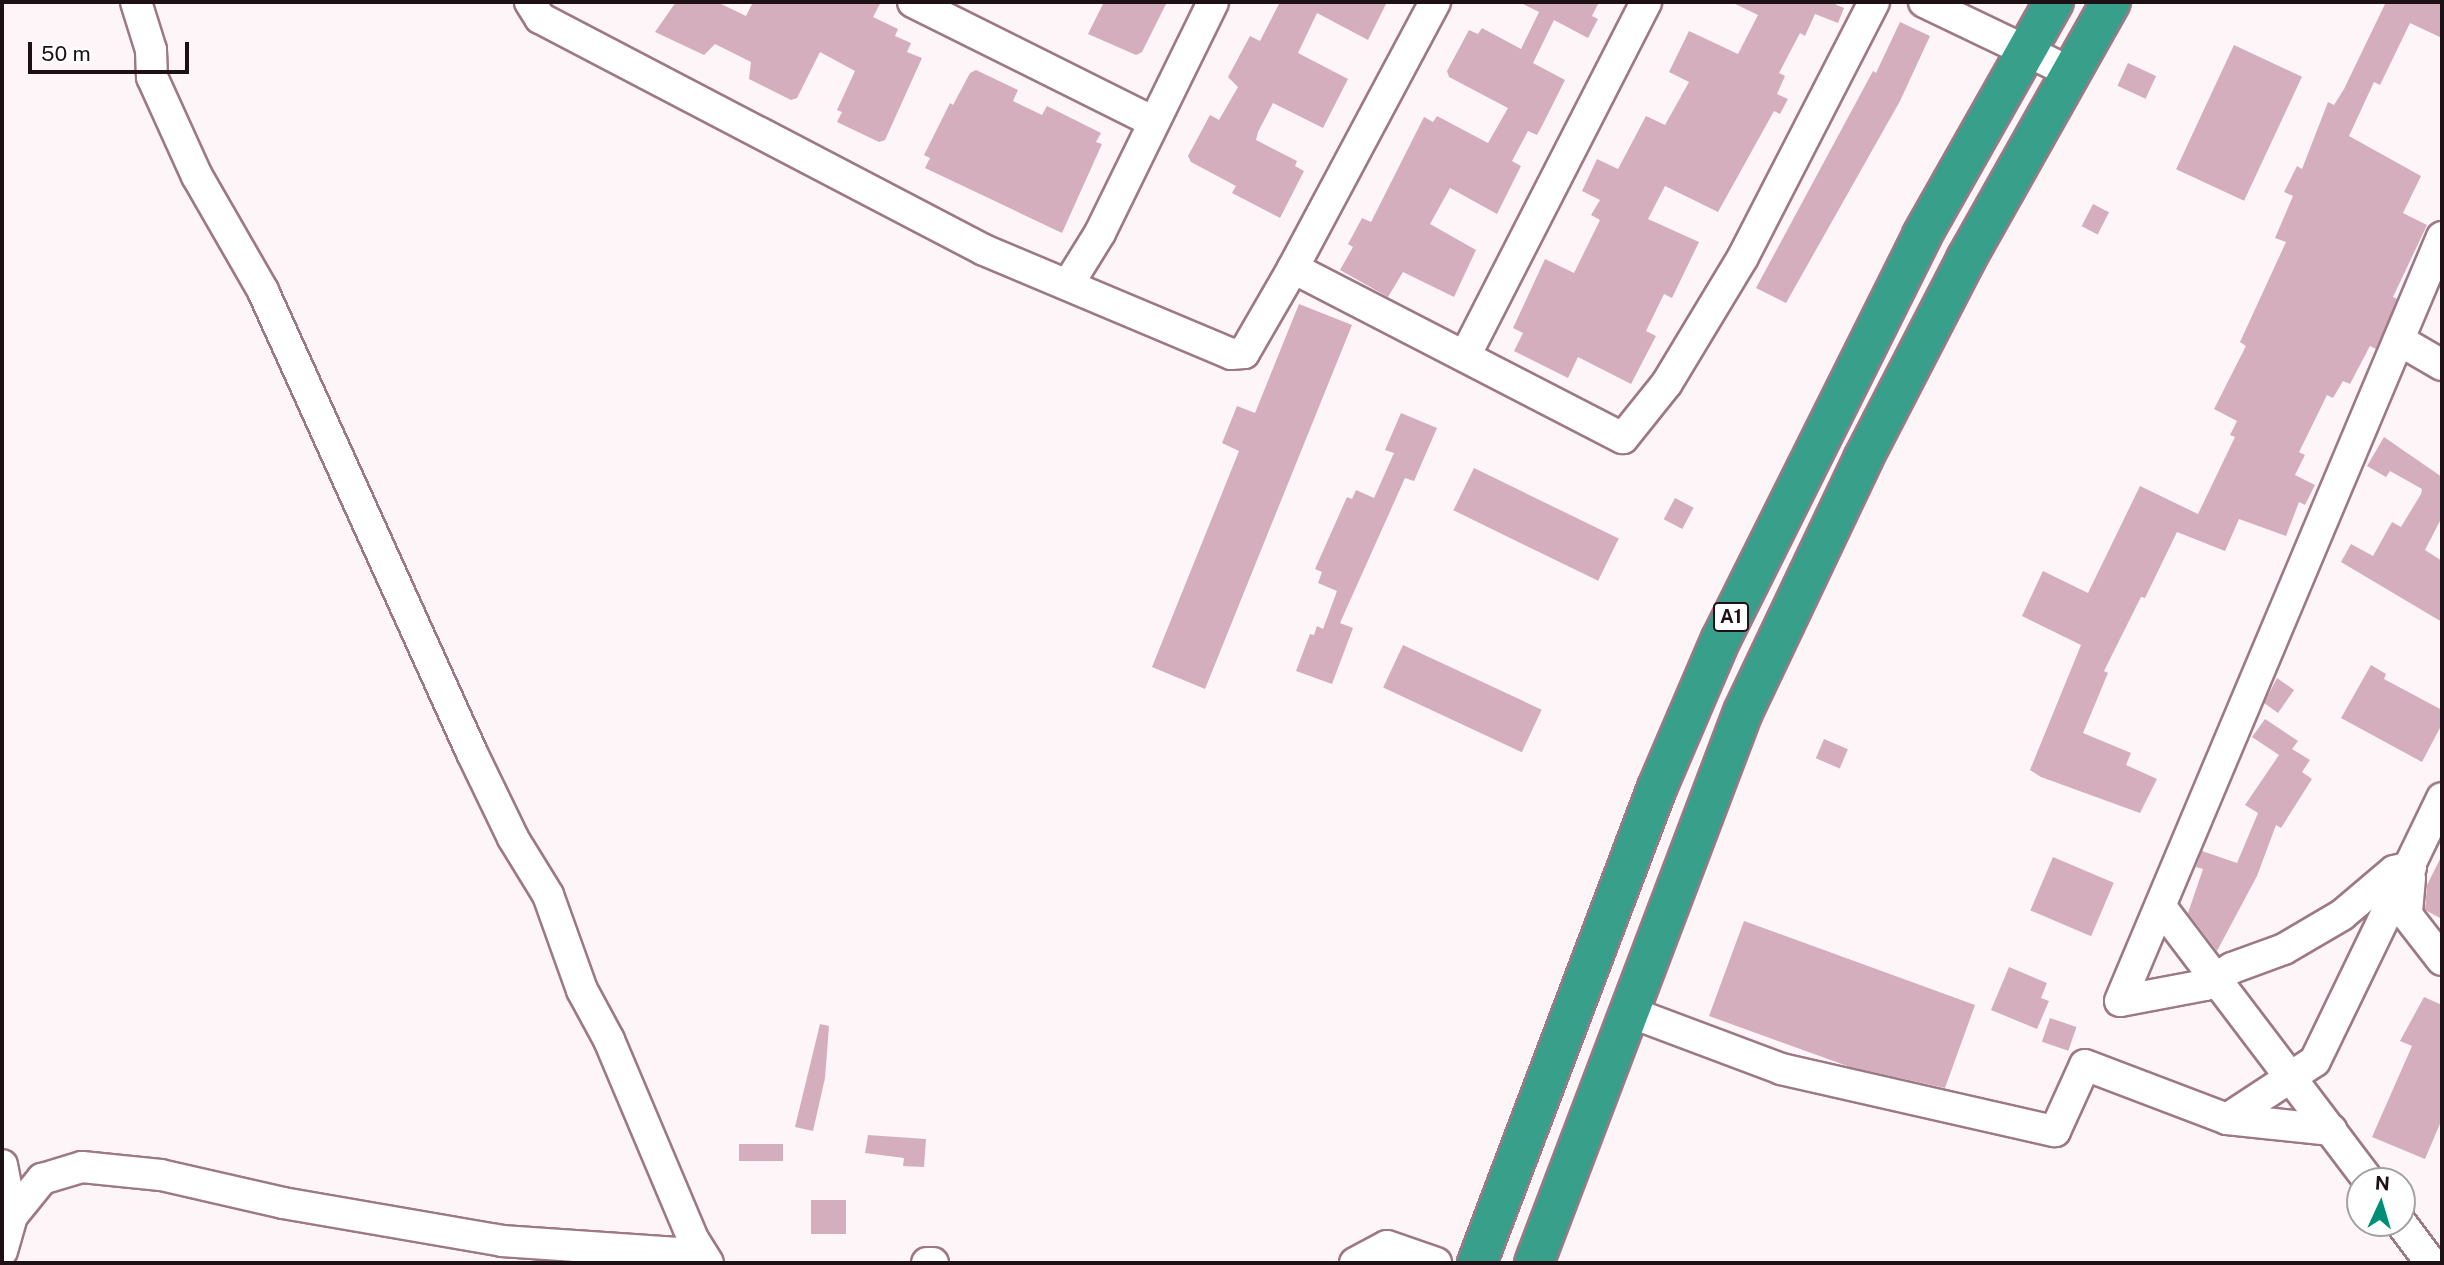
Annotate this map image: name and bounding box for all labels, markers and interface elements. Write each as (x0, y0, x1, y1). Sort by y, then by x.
scale bar (32, 28, 192, 72)
text: 50 m (41, 41, 91, 66)
road number: A1 (1712, 602, 1750, 632)
north arrow (2346, 1167, 2416, 1237)
text: N (2374, 1172, 2390, 1195)

